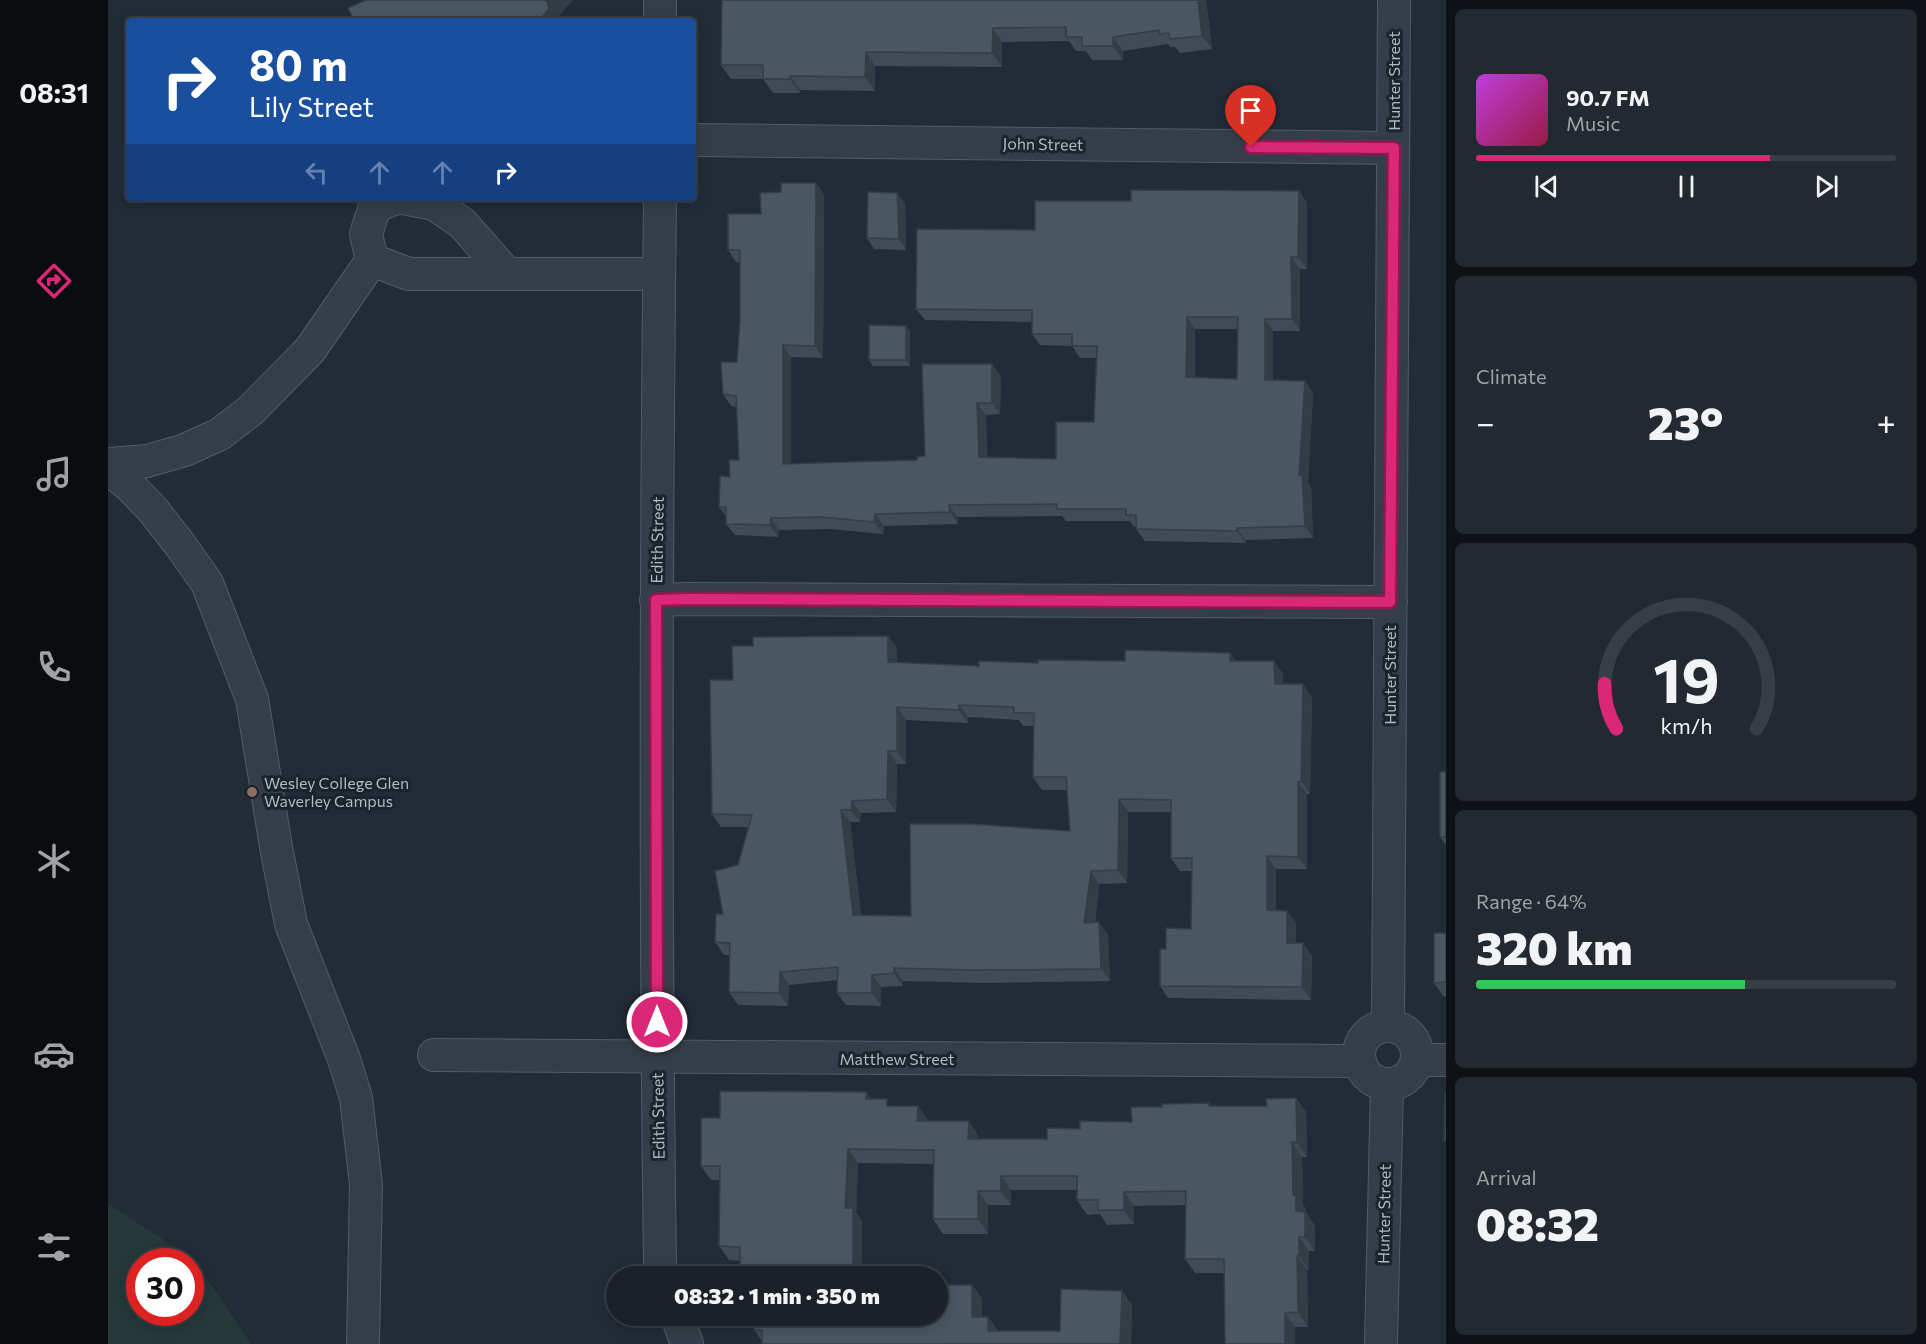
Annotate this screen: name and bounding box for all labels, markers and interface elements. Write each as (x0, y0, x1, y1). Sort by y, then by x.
street label: Hunter Street (1384, 31, 1403, 131)
text: 80 m (249, 38, 348, 90)
icon: right (150, 42, 228, 120)
text: 08:31 (19, 76, 89, 109)
text: 90.7 FM (1566, 84, 1650, 111)
pin (1225, 85, 1276, 147)
text: Lily Street (249, 90, 374, 123)
icon: arrive (1234, 94, 1267, 127)
text: Music (1566, 111, 1620, 135)
street label: John Street (1002, 133, 1084, 154)
icon: left (300, 156, 333, 189)
icon: ahead (363, 156, 396, 189)
icon: ahead (426, 156, 459, 189)
icon: right (489, 156, 522, 189)
icon: previous (1530, 170, 1563, 203)
icon: pause (1670, 170, 1703, 203)
icon: next (1810, 170, 1843, 203)
icon: directions (33, 260, 75, 302)
text: Climate (1476, 364, 1546, 388)
text: 23° (1648, 394, 1724, 449)
text: − (1476, 401, 1495, 442)
text: + (1877, 401, 1896, 442)
icon: music (33, 453, 75, 495)
street label: Edith Street (646, 496, 667, 584)
street label: Hunter Street (1380, 625, 1399, 725)
text: 19 (1653, 640, 1719, 716)
icon: phone (33, 646, 75, 688)
text: km/h (1660, 712, 1712, 738)
place label: Wesley College Glen Waverley Campus (264, 773, 409, 810)
marker: Wesley College Glen Waverley Campus (245, 785, 259, 799)
icon: climate (33, 840, 75, 882)
text: Range · 64% (1476, 889, 1587, 913)
text: 320 km (1476, 919, 1633, 974)
position arrow (625, 990, 689, 1054)
icon: car (33, 1033, 75, 1075)
street label: Matthew Street (839, 1049, 955, 1068)
street label: Edith Street (647, 1072, 668, 1160)
street label: Hunter Street (1373, 1164, 1394, 1264)
text: Arrival (1476, 1165, 1537, 1189)
text: 08:32 (1476, 1195, 1599, 1250)
icon: filters (33, 1226, 75, 1268)
speed limit sign: 30 (126, 1248, 204, 1326)
text: 08:32 · 1 min · 350 m (674, 1282, 880, 1309)

